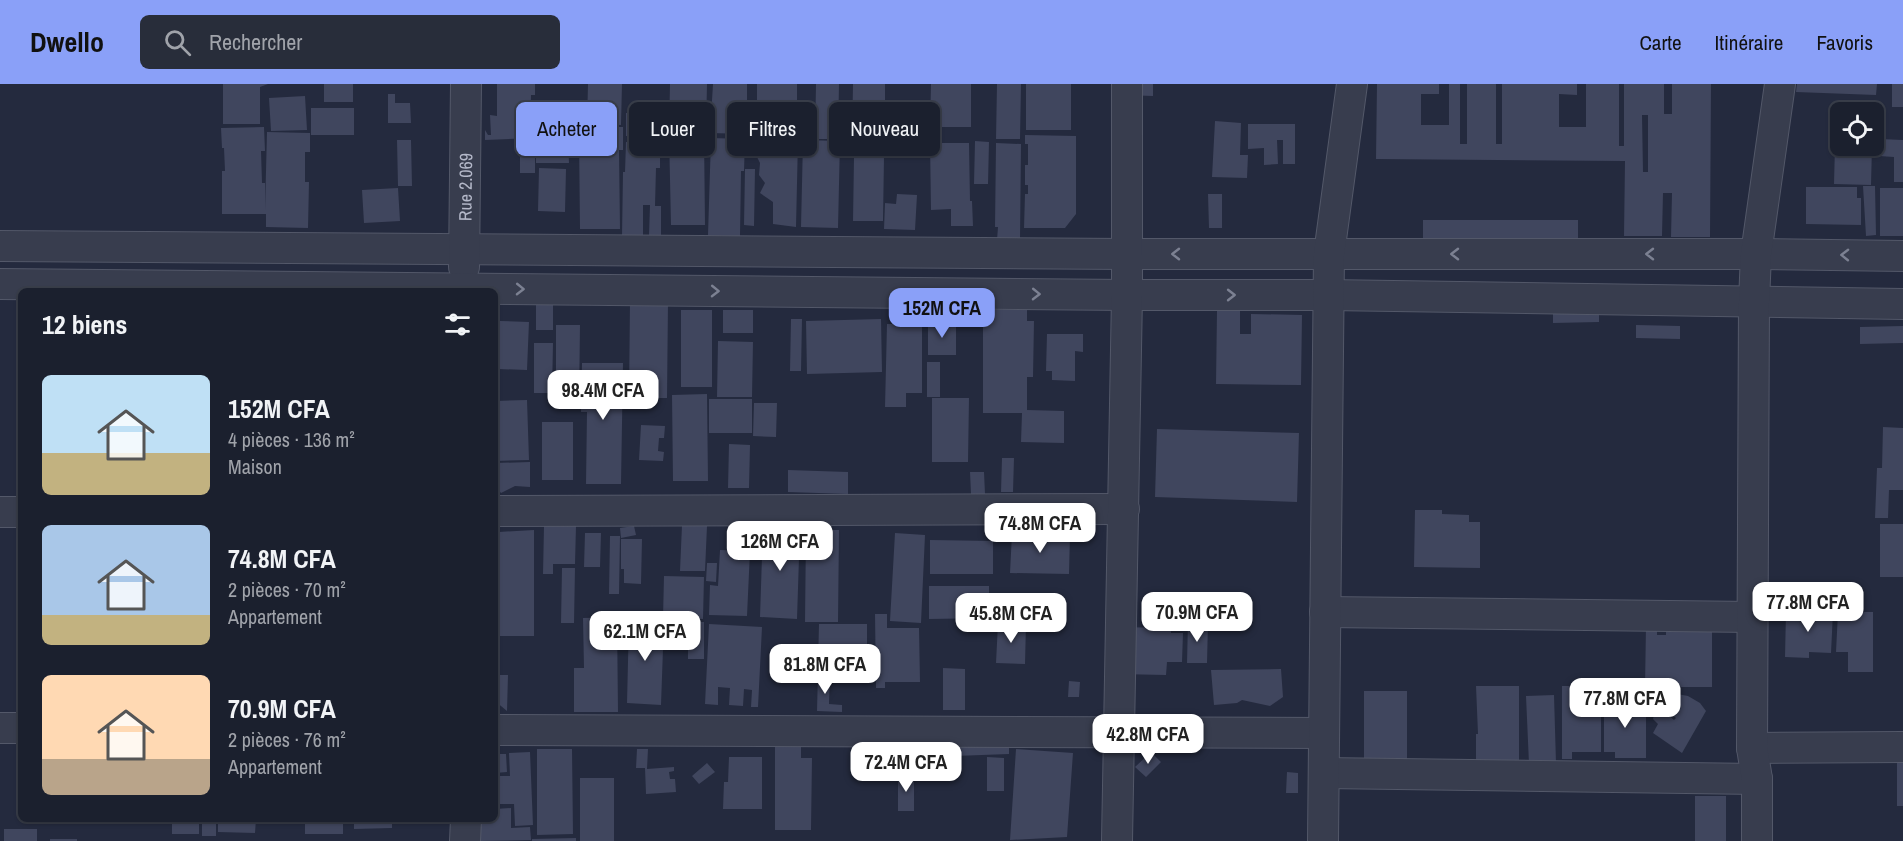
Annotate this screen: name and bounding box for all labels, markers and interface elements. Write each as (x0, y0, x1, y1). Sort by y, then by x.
search box (140, 15, 560, 69)
text: Dwello (30, 23, 104, 61)
icon: search (161, 26, 194, 59)
text: Rechercher (209, 27, 302, 57)
text: Carte (1639, 28, 1682, 57)
text: Itinéraire (1715, 28, 1783, 57)
text: Favoris (1816, 28, 1873, 57)
chip: Acheter (516, 102, 617, 156)
chip: Louer (629, 102, 715, 156)
chip: Filtres (727, 102, 817, 156)
chip: Nouveau (829, 102, 940, 156)
map controls (1830, 102, 1884, 156)
button: locate (1830, 102, 1884, 156)
street label: Rue 2.069 (452, 153, 478, 221)
one-way arrow (1171, 248, 1180, 260)
one-way arrow (1450, 248, 1459, 260)
one-way arrow (1645, 248, 1654, 260)
one-way arrow (1840, 249, 1849, 261)
one-way arrow (516, 283, 525, 295)
one-way arrow (711, 284, 720, 297)
pin: 152M CFA (880, 288, 1004, 339)
one-way arrow (1032, 288, 1041, 300)
one-way arrow (1227, 289, 1236, 301)
text: 152M CFA (903, 294, 981, 321)
text: 12 biens (42, 307, 127, 342)
icon: filters (441, 308, 474, 341)
pin: 98.4M CFA (534, 370, 672, 421)
text: 98.4M CFA (562, 376, 644, 403)
text: 152M CFA (228, 391, 330, 426)
icon: home (90, 399, 162, 471)
text: 4 pièces · 136 m² (228, 426, 355, 453)
text: Maison (228, 453, 282, 480)
pin: 74.8M CFA (971, 503, 1109, 554)
text: 74.8M CFA (999, 509, 1081, 536)
pin: 126M CFA (718, 521, 842, 572)
text: 126M CFA (741, 527, 819, 554)
text: 74.8M CFA (228, 541, 336, 576)
icon: home (90, 549, 162, 621)
text: 2 pièces · 70 m² (228, 576, 346, 603)
pin: 77.8M CFA (1739, 582, 1877, 633)
text: 77.8M CFA (1767, 588, 1849, 615)
pin: 70.9M CFA (1128, 592, 1266, 643)
pin: 45.8M CFA (942, 593, 1080, 644)
text: 70.9M CFA (1156, 598, 1238, 625)
text: 45.8M CFA (970, 599, 1052, 626)
text: Appartement (228, 603, 322, 630)
pin: 62.1M CFA (576, 611, 714, 662)
text: 62.1M CFA (604, 617, 686, 644)
pin: 81.8M CFA (756, 644, 894, 695)
text: 81.8M CFA (784, 650, 866, 677)
pin: 77.8M CFA (1556, 678, 1694, 729)
text: 77.8M CFA (1584, 684, 1666, 711)
text: 70.9M CFA (228, 691, 336, 726)
icon: home (90, 699, 162, 771)
pin: 42.8M CFA (1079, 714, 1217, 765)
text: 42.8M CFA (1107, 720, 1189, 747)
text: 2 pièces · 76 m² (228, 726, 346, 753)
pin: 72.4M CFA (837, 742, 975, 793)
text: 72.4M CFA (865, 748, 947, 775)
text: Appartement (228, 753, 322, 780)

